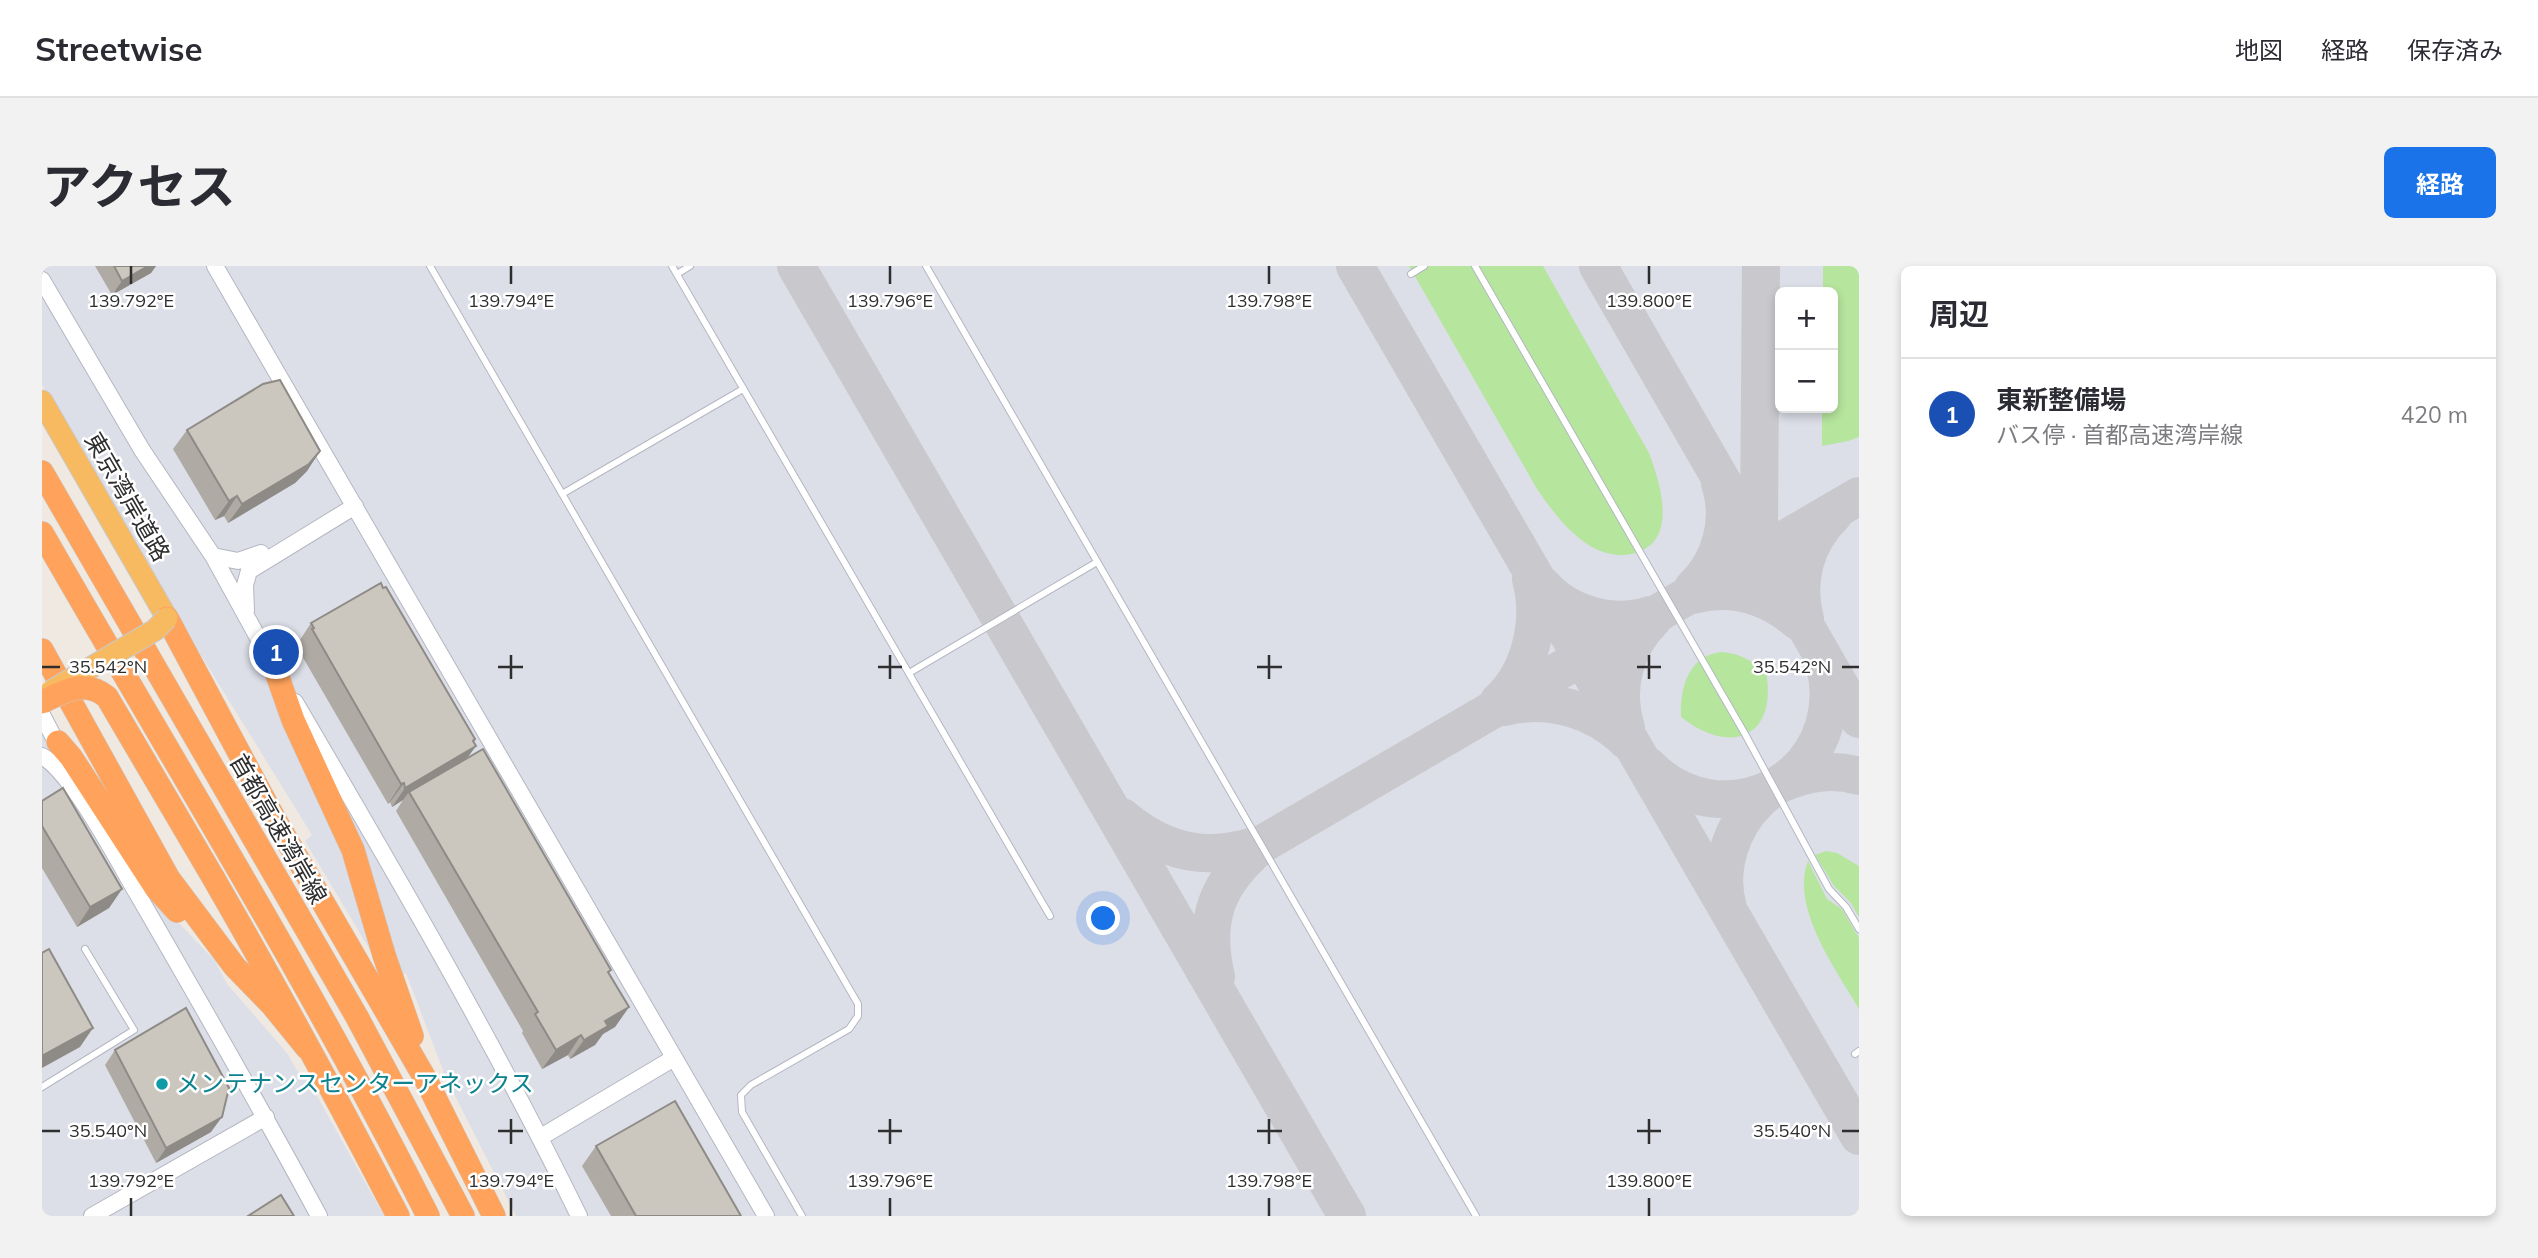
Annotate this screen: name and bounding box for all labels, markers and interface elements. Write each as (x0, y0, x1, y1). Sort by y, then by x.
text: Streetwise (35, 28, 203, 69)
text: 地図 (2235, 35, 2283, 65)
text: 経路 (2321, 35, 2369, 65)
text: 保存済み (2407, 35, 2503, 65)
button: 経路 (2384, 147, 2496, 218)
text: アクセス (42, 155, 236, 216)
map controls (1775, 287, 1838, 413)
button: + (1775, 287, 1838, 350)
text: 139.792°E (88, 289, 174, 312)
text: 139.794°E (468, 289, 554, 312)
text: 139.796°E (847, 289, 933, 312)
text: 139.798°E (1226, 289, 1312, 312)
text: 139.800°E (1606, 289, 1692, 312)
text: 周辺 (1929, 295, 1989, 333)
button: − (1775, 350, 1838, 413)
text: 東新整備場 (1996, 383, 2126, 416)
text: 1 (1945, 400, 1959, 429)
text: 420 m (2400, 400, 2468, 429)
text: バス停 · 首都高速湾岸線 (1996, 420, 2243, 449)
street label: 東京湾岸道路 (79, 427, 177, 566)
pin: 1 (253, 626, 299, 678)
text: 35.542°N (69, 655, 147, 678)
text: 35.542°N (1753, 655, 1831, 678)
street label: 首都高速湾岸線 (224, 748, 334, 909)
your location (1086, 901, 1120, 935)
place label: メンテナンスセンターアネックス (176, 1068, 534, 1098)
marker: メンテナンスセンターアネックス (154, 1076, 170, 1092)
text: 35.540°N (69, 1119, 147, 1142)
text: 35.540°N (1753, 1119, 1831, 1142)
text: 139.792°E (88, 1169, 174, 1192)
text: 139.794°E (468, 1169, 554, 1192)
text: 139.796°E (847, 1169, 933, 1192)
text: 139.798°E (1226, 1169, 1312, 1192)
text: 139.800°E (1606, 1169, 1692, 1192)

